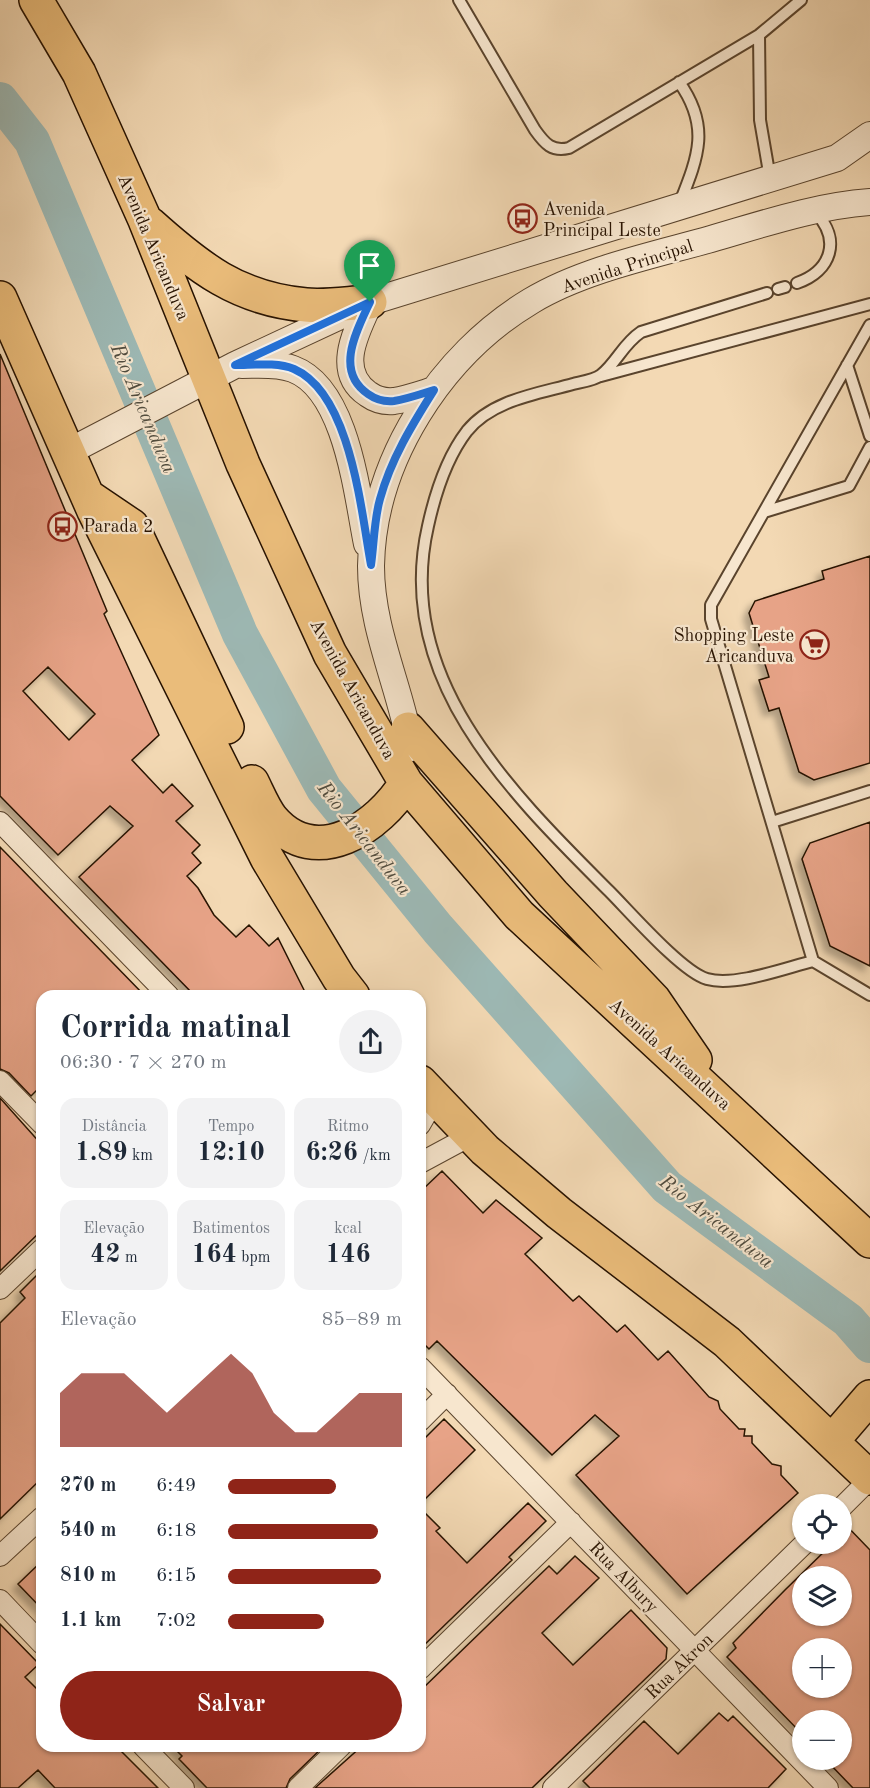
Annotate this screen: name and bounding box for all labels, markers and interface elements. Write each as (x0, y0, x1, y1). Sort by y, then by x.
street label: Avenida Aricanduva (114, 172, 192, 323)
place label: Avenida Principal Leste (543, 201, 661, 240)
bus stop icon: Avenida Principal Leste (506, 203, 538, 235)
street label: Avenida Principal (559, 237, 696, 297)
pin (344, 240, 395, 302)
icon: arrive (353, 249, 386, 282)
water label: Rio Aricanduva (105, 340, 179, 477)
bus stop icon: Parada 2 (46, 510, 78, 542)
place label: Parada 2 (83, 518, 153, 536)
street label: Avenida Aricanduva (306, 617, 398, 763)
place label: Shopping Leste Aricanduva (673, 627, 794, 666)
supermarket icon: Shopping Leste Aricanduva (799, 629, 831, 661)
water label: Rio Aricanduva (312, 778, 414, 900)
street label: Avenida Aricanduva (605, 996, 734, 1114)
button: share (339, 1010, 402, 1073)
text: Corrida matinal (60, 1012, 291, 1045)
text: 06:30 · 7 × 270 m (60, 1053, 227, 1073)
text: Distância (81, 1119, 147, 1135)
text: Tempo (208, 1119, 254, 1135)
text: Ritmo (327, 1119, 369, 1135)
text: 1.89 (75, 1140, 128, 1166)
text: 12:10 (197, 1140, 265, 1166)
text: 6:26 (305, 1140, 358, 1166)
text: km (128, 1148, 153, 1164)
text: /km (358, 1148, 391, 1164)
water label: Rio Aricanduva (654, 1171, 777, 1273)
text: Elevação (83, 1221, 145, 1237)
text: Batimentos (192, 1221, 270, 1237)
text: kcal (334, 1221, 362, 1237)
text: 42 (90, 1242, 120, 1268)
text: 164 (192, 1242, 237, 1268)
text: 146 (325, 1242, 371, 1268)
text: m (120, 1250, 138, 1266)
text: bpm (237, 1250, 270, 1266)
text: Elevação (60, 1310, 137, 1330)
text: 85–89 m (322, 1310, 402, 1330)
text: 270 m (60, 1476, 116, 1496)
text: 6:49 (156, 1476, 196, 1496)
map controls (792, 1494, 852, 1770)
button: locate (792, 1494, 852, 1554)
text: 540 m (60, 1521, 116, 1541)
text: 6:18 (156, 1521, 196, 1541)
street label: Rua Albury (585, 1539, 662, 1617)
text: 810 m (60, 1566, 116, 1586)
text: 6:15 (156, 1566, 196, 1586)
button: layers (792, 1566, 852, 1626)
text: 1.1 km (60, 1611, 122, 1631)
text: 7:02 (156, 1611, 196, 1631)
street label: Rua Akron (643, 1630, 717, 1703)
button: + (792, 1638, 852, 1698)
button: Salvar (60, 1671, 402, 1740)
button: − (792, 1710, 852, 1770)

